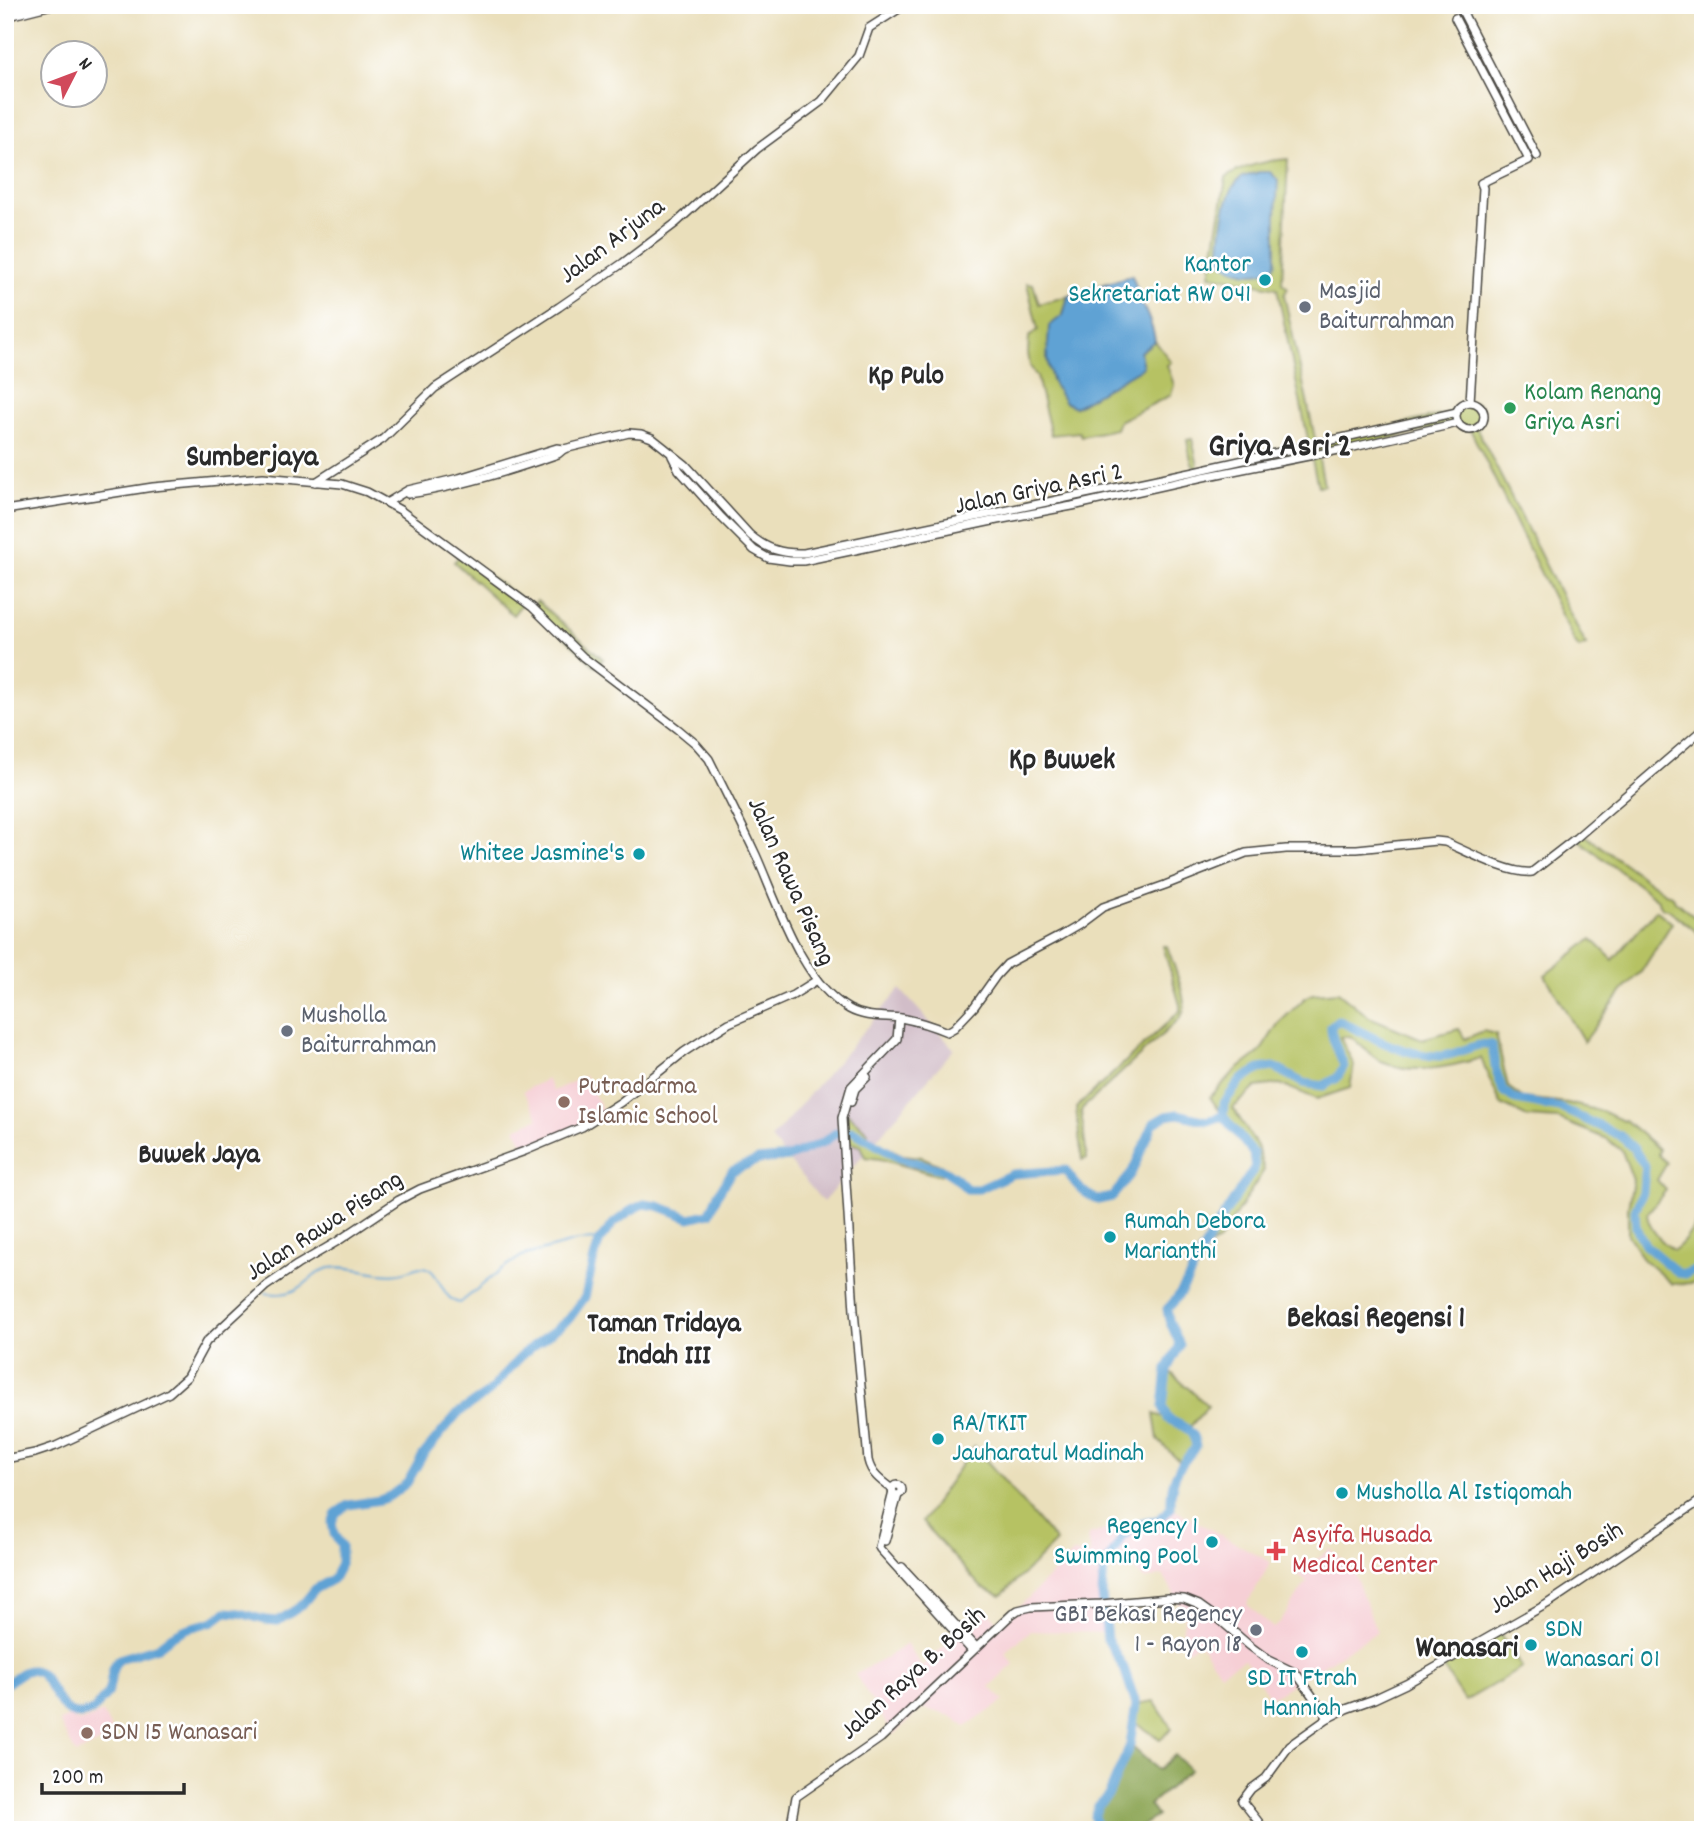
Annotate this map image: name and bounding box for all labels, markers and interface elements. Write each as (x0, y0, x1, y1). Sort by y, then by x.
north arrow (38, 38, 108, 108)
text: N (71, 52, 97, 77)
street label: Jalan Arjuna (552, 189, 674, 294)
place label: Kantor Sekretariat RW 041 (1068, 247, 1251, 314)
marker: Kantor Sekretariat RW 041 (1257, 272, 1273, 288)
place label: Masjid Baiturrahman (1319, 274, 1455, 341)
marker: Masjid Baiturrahman (1297, 299, 1313, 315)
district label: Kp Pulo (868, 358, 944, 398)
place label: Kolam Renang Griya Asri (1524, 375, 1662, 442)
marker: Kolam Renang Griya Asri (1502, 400, 1518, 416)
district label: Griya Asri 2 (1208, 425, 1352, 472)
district label: Sumberjaya (186, 438, 319, 481)
street label: Jalan Griya Asri 2 (951, 454, 1127, 526)
district label: Kp Buwek (1009, 741, 1115, 784)
street label: Jalan Rawa Pisang (736, 792, 844, 972)
place label: Whitee Jasmine's (460, 836, 625, 873)
marker: Whitee Jasmine's (631, 846, 647, 862)
place label: Musholla Baiturrahman (301, 998, 437, 1065)
marker: Musholla Baiturrahman (279, 1023, 295, 1039)
place label: Putradarma Islamic School (578, 1069, 718, 1136)
marker: Putradarma Islamic School (556, 1094, 572, 1110)
district label: Buwek Jaya (138, 1137, 261, 1177)
street label: Jalan Rawa Pisang (239, 1162, 411, 1292)
place label: Rumah Debora Marianthi (1124, 1204, 1266, 1271)
marker: Rumah Debora Marianthi (1102, 1229, 1118, 1245)
district label: Bekasi Regensi 1 (1287, 1299, 1465, 1342)
district label: Taman Tridaya Indah III (587, 1306, 742, 1378)
place label: RA/TKIT Jauharatul Madinah (952, 1406, 1144, 1473)
marker: RA/TKIT Jauharatul Madinah (930, 1431, 946, 1447)
place label: Musholla Al Istiqomah (1356, 1475, 1572, 1512)
marker: Musholla Al Istiqomah (1334, 1485, 1350, 1501)
place label: Regency 1 Swimming Pool (1054, 1509, 1198, 1576)
street label: Jalan Haji Bosih (1483, 1513, 1631, 1625)
place label: Asyifa Husada Medical Center (1292, 1518, 1438, 1585)
marker: Regency 1 Swimming Pool (1204, 1534, 1220, 1550)
marker: Asyifa Husada Medical Center (1266, 1541, 1286, 1561)
place label: GBI Bekasi Regency 1 - Rayon 18 (1054, 1597, 1242, 1664)
street label: Jalan Raya B. Bosih (833, 1598, 995, 1750)
place label: SDN Wanasari 01 (1545, 1612, 1660, 1679)
marker: GBI Bekasi Regency 1 - Rayon 18 (1248, 1622, 1264, 1638)
district label: Wanasari (1416, 1629, 1519, 1672)
marker: SDN Wanasari 01 (1523, 1637, 1539, 1653)
marker: SD IT Ftrah Hanniah (1294, 1644, 1310, 1660)
place label: SD IT Ftrah Hanniah (1247, 1661, 1357, 1728)
place label: SDN 15 Wanasari (101, 1715, 257, 1752)
marker: SDN 15 Wanasari (79, 1725, 95, 1741)
scale bar (42, 1751, 184, 1795)
text: 200 m (52, 1764, 103, 1794)

